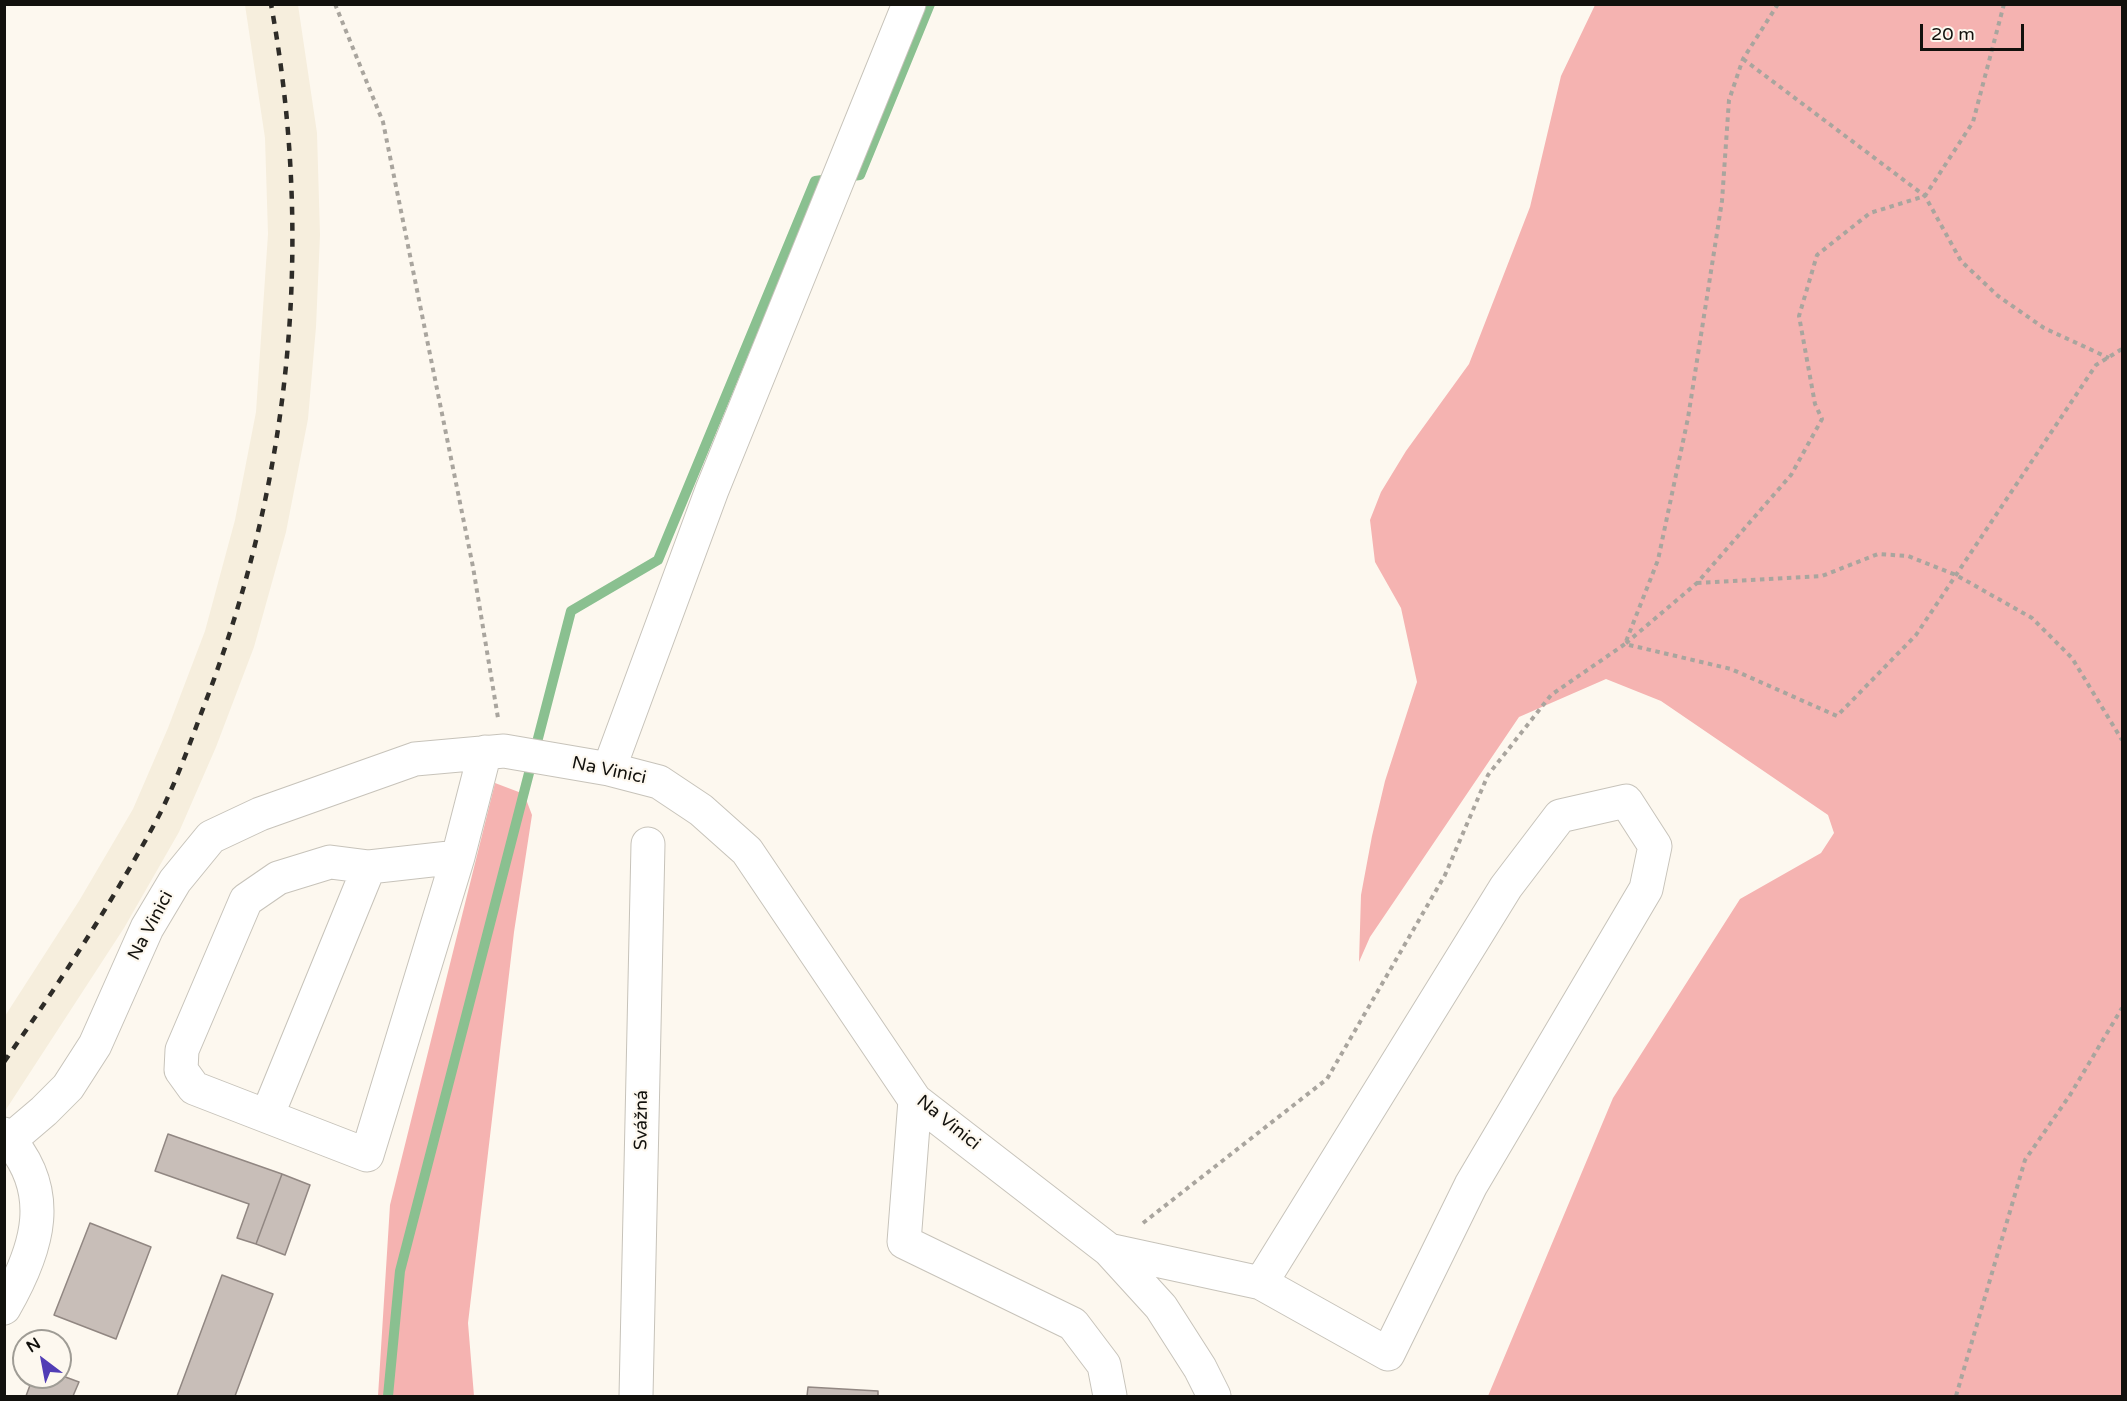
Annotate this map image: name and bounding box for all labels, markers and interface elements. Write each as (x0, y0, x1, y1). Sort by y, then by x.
scale bar (1923, 12, 2026, 50)
text: 20 m (1931, 23, 1975, 45)
street label: Na Vinici (570, 753, 648, 789)
street label: Na Vinici (124, 888, 178, 964)
street label: Svážná (631, 1090, 653, 1150)
street label: Na Vinici (912, 1091, 984, 1155)
north arrow (12, 1329, 72, 1389)
text: N (23, 1334, 44, 1357)

